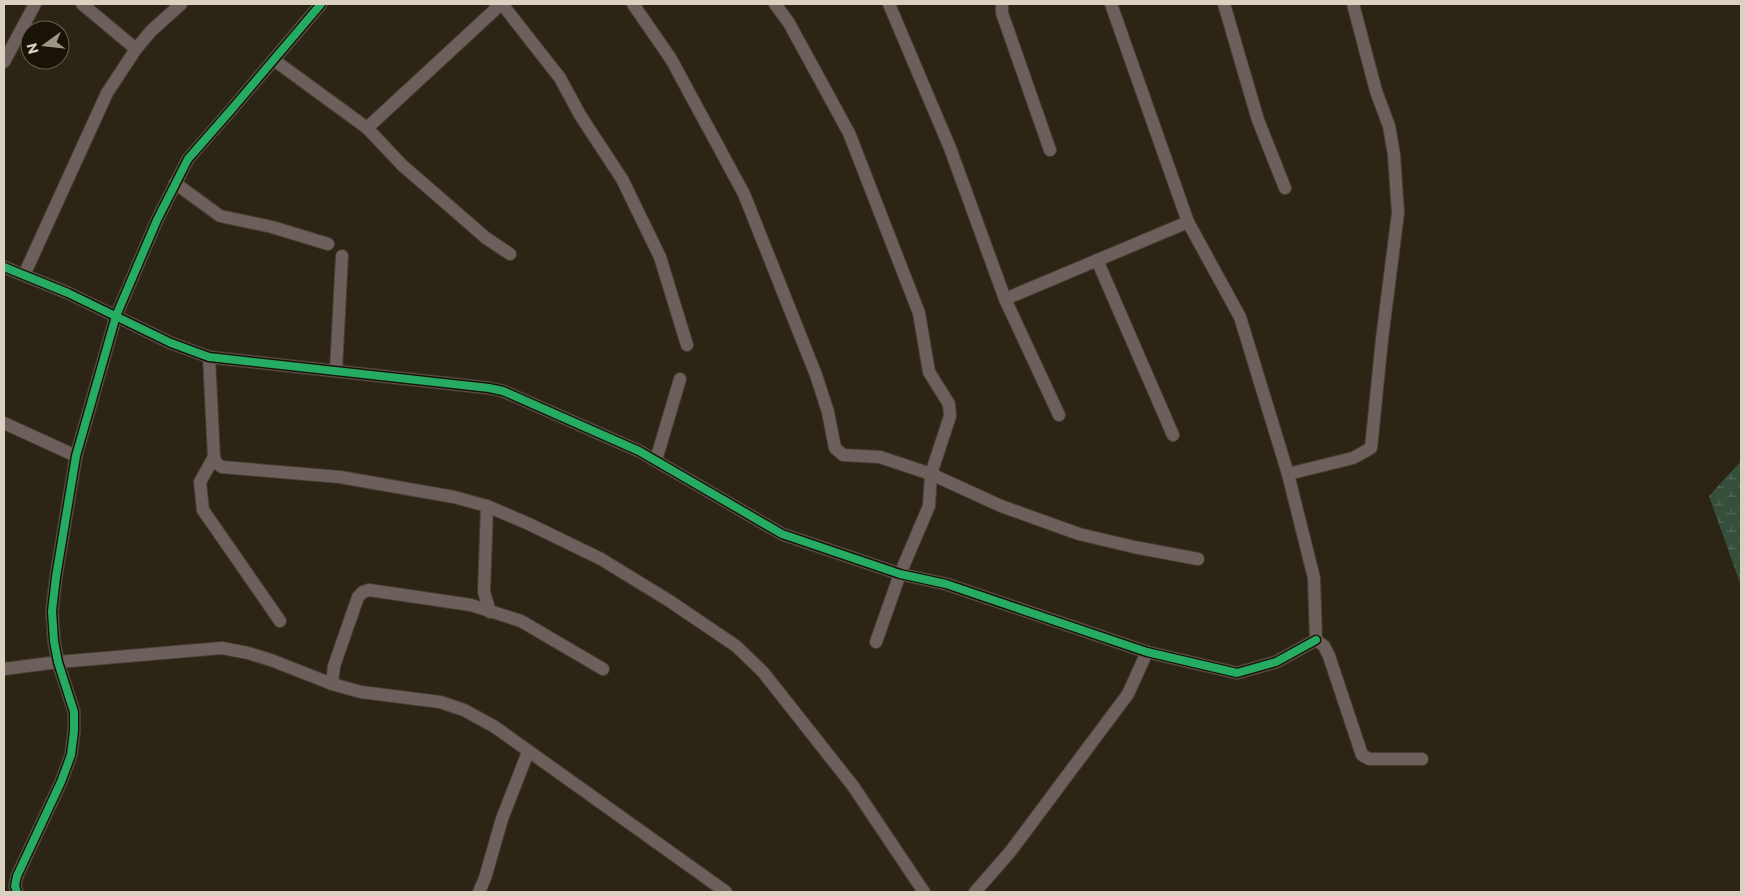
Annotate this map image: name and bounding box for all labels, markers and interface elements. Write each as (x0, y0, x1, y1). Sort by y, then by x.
north arrow (20, 20, 70, 70)
text: N (22, 41, 42, 56)

